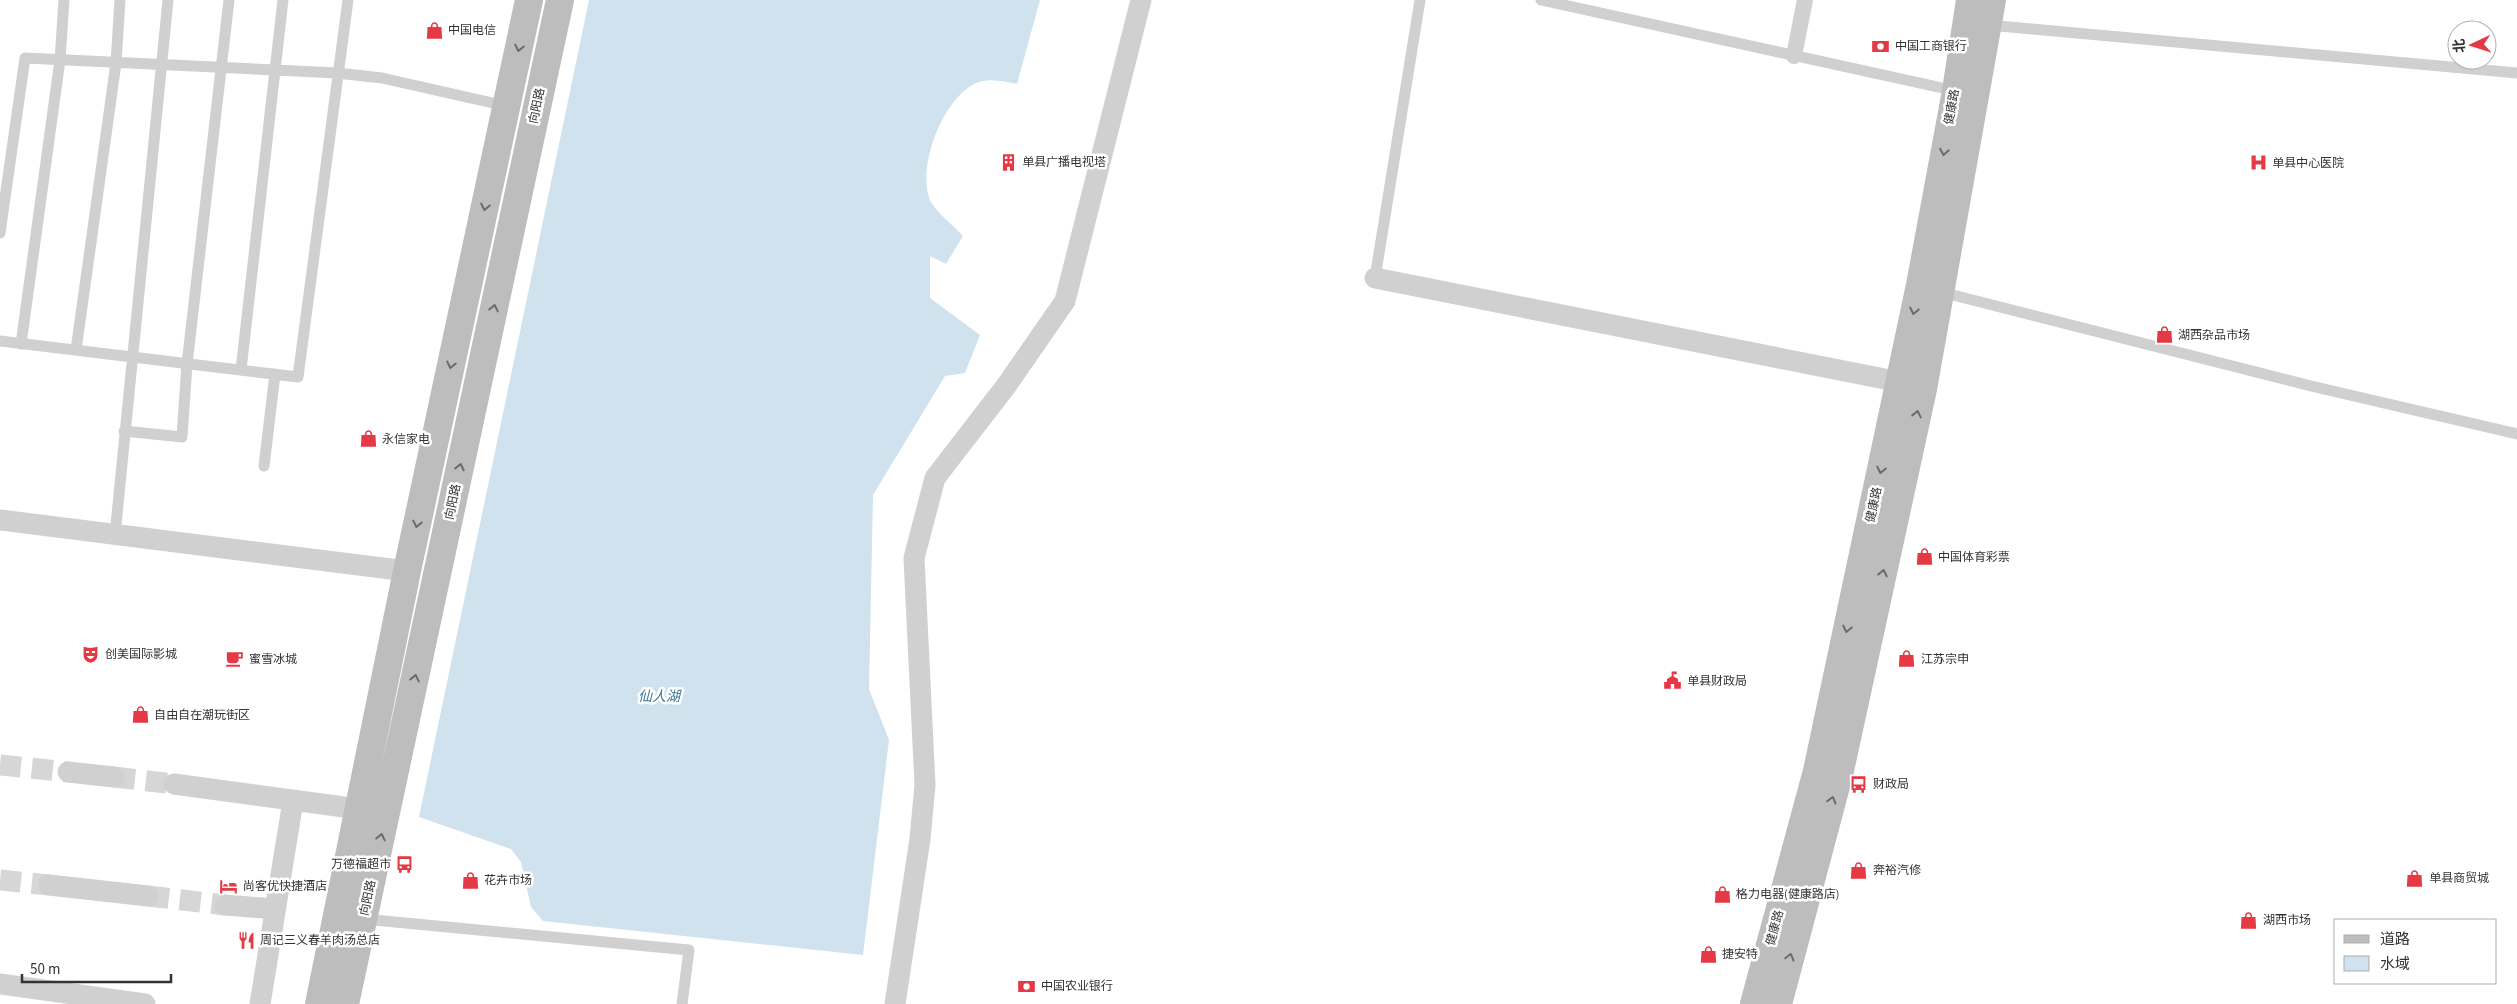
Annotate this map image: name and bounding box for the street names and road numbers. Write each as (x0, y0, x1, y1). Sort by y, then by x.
street label: 向阳路 (525, 87, 549, 125)
street label: 健康路 (1941, 88, 1963, 126)
street label: 向阳路 (441, 483, 465, 521)
street label: 健康路 (1862, 486, 1886, 524)
street label: 向阳路 (356, 879, 380, 917)
street label: 健康路 (1762, 908, 1788, 948)

